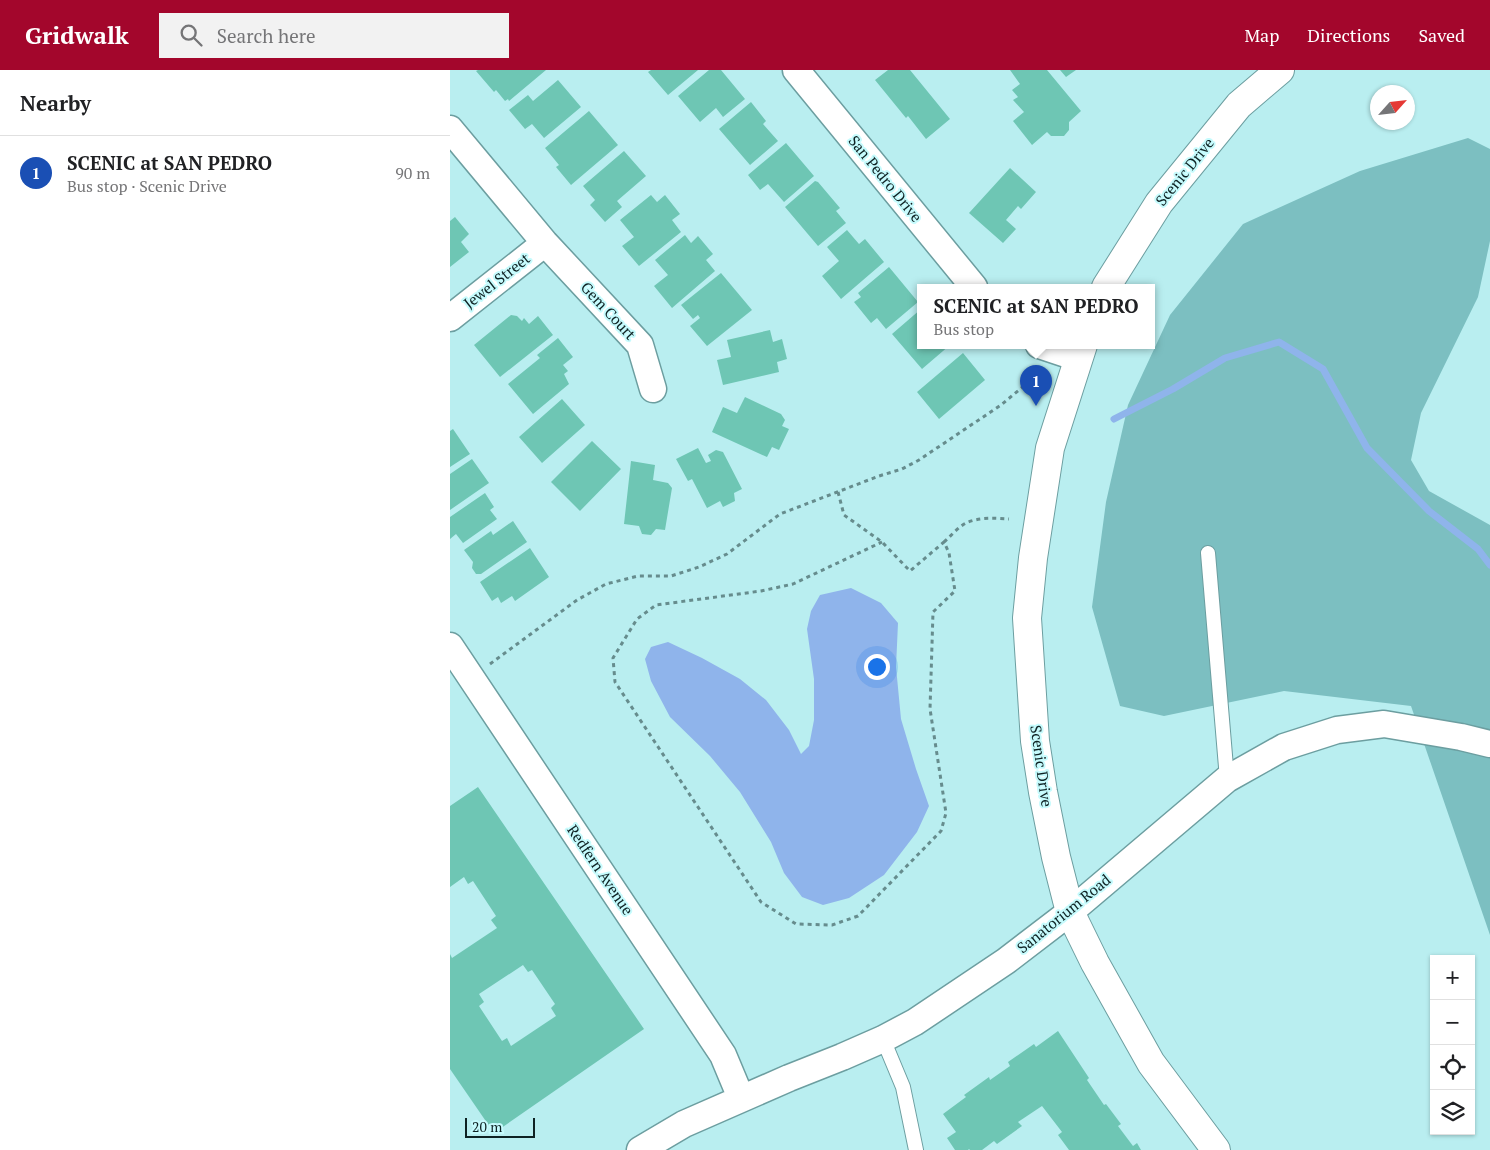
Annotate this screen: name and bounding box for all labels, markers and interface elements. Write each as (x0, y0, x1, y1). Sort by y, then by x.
search box (159, 13, 509, 58)
text: Gridwalk (25, 19, 129, 51)
icon: search (177, 21, 205, 49)
text: Search here (217, 23, 316, 48)
text: Map (1244, 23, 1279, 47)
text: Directions (1307, 23, 1390, 47)
text: Saved (1418, 23, 1465, 47)
north arrow (1370, 85, 1415, 130)
text: Nearby (20, 89, 91, 117)
street label: San Pedro Drive (845, 131, 927, 226)
street label: Scenic Drive (1151, 133, 1218, 210)
text: SCENIC at SAN PEDRO (67, 150, 272, 175)
text: 1 (31, 162, 41, 184)
text: 90 m (395, 162, 430, 184)
text: Bus stop · Scenic Drive (67, 175, 227, 197)
street label: Jewel Street (459, 248, 534, 312)
street label: Gem Court (577, 277, 641, 344)
popup (917, 284, 1155, 349)
text: SCENIC at SAN PEDRO (933, 293, 1139, 318)
text: Bus stop (933, 318, 994, 340)
pin: 1 (1020, 365, 1052, 406)
your location (864, 654, 890, 680)
street label: Scenic Drive (1026, 724, 1058, 808)
street label: Redfern Avenue (563, 820, 638, 918)
street label: Sanatorium Road (1012, 869, 1114, 957)
map controls (1430, 955, 1475, 1135)
button: + (1430, 955, 1475, 1000)
button: − (1430, 1000, 1475, 1045)
button: locate (1430, 1045, 1475, 1090)
button: layers (1430, 1090, 1475, 1135)
scale bar (465, 1115, 535, 1138)
text: 20 m (472, 1117, 502, 1136)

